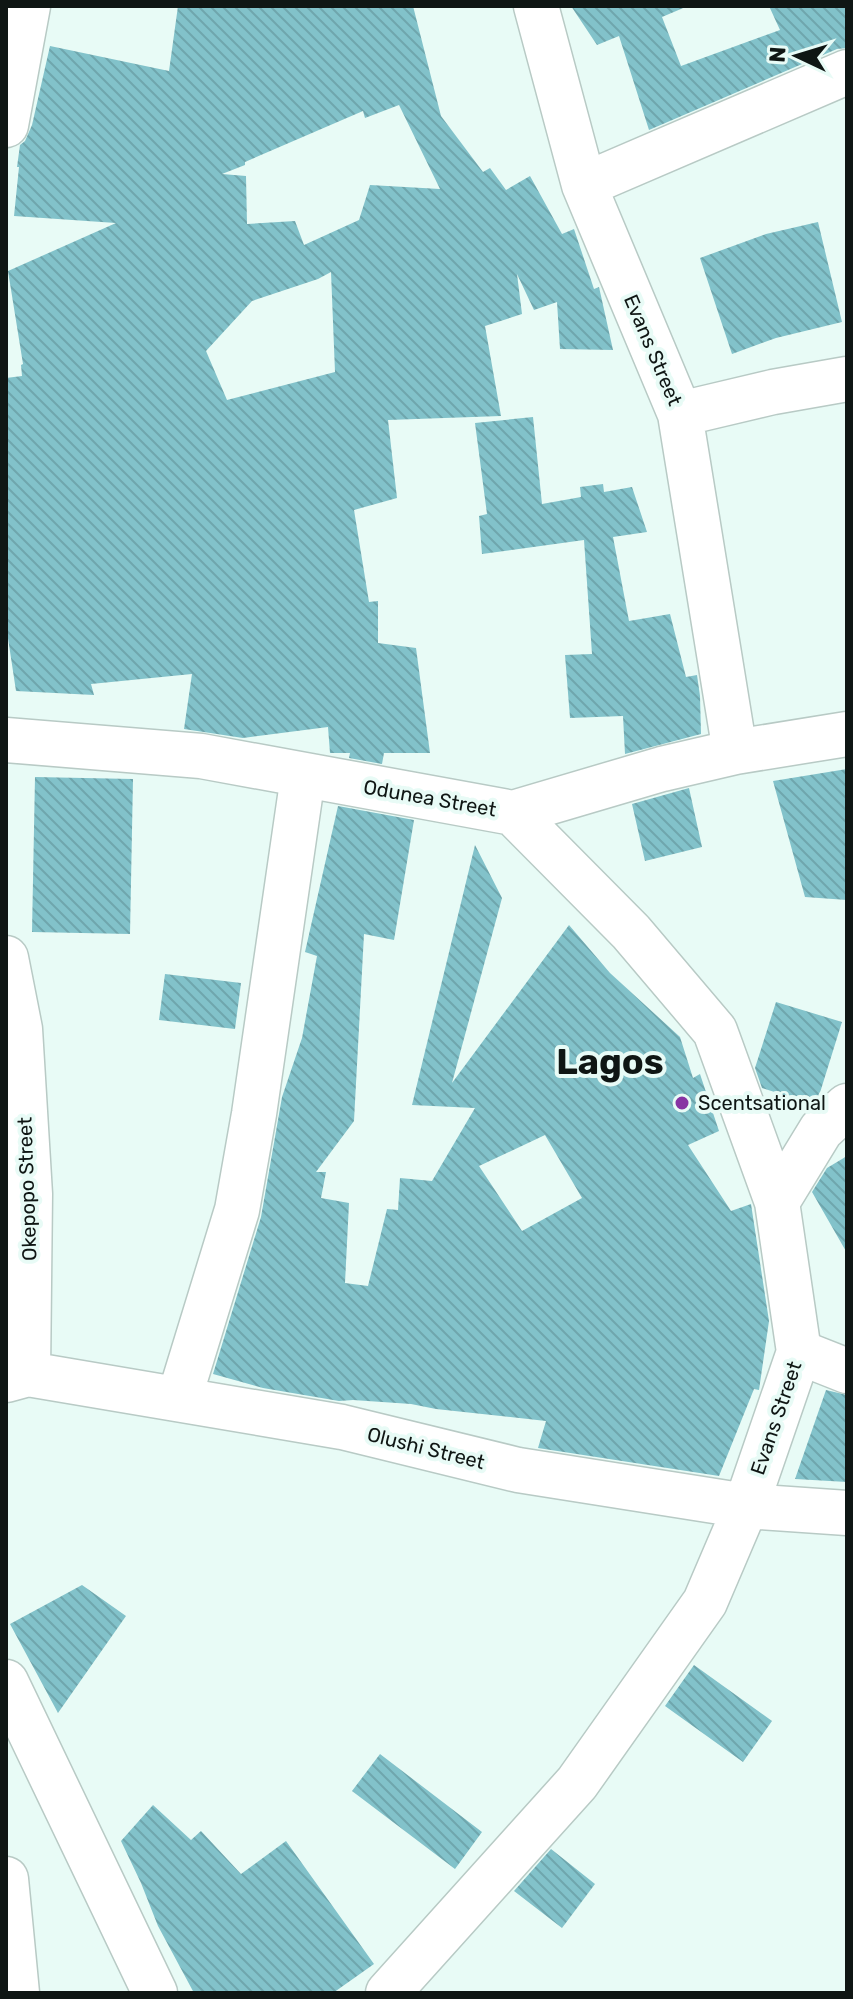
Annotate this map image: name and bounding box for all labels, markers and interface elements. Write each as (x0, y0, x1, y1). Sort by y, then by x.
north arrow (757, 16, 837, 96)
text: N (764, 46, 792, 63)
street label: Evans Street (619, 291, 687, 409)
street label: Odunea Street (362, 774, 499, 822)
district label: Lagos (556, 1040, 664, 1083)
place label: Scentsational (698, 1091, 826, 1115)
marker: Scentsational (673, 1094, 691, 1112)
street label: Okepopo Street (12, 1116, 42, 1261)
street label: Evans Street (745, 1358, 807, 1478)
street label: Olushi Street (365, 1422, 487, 1474)

